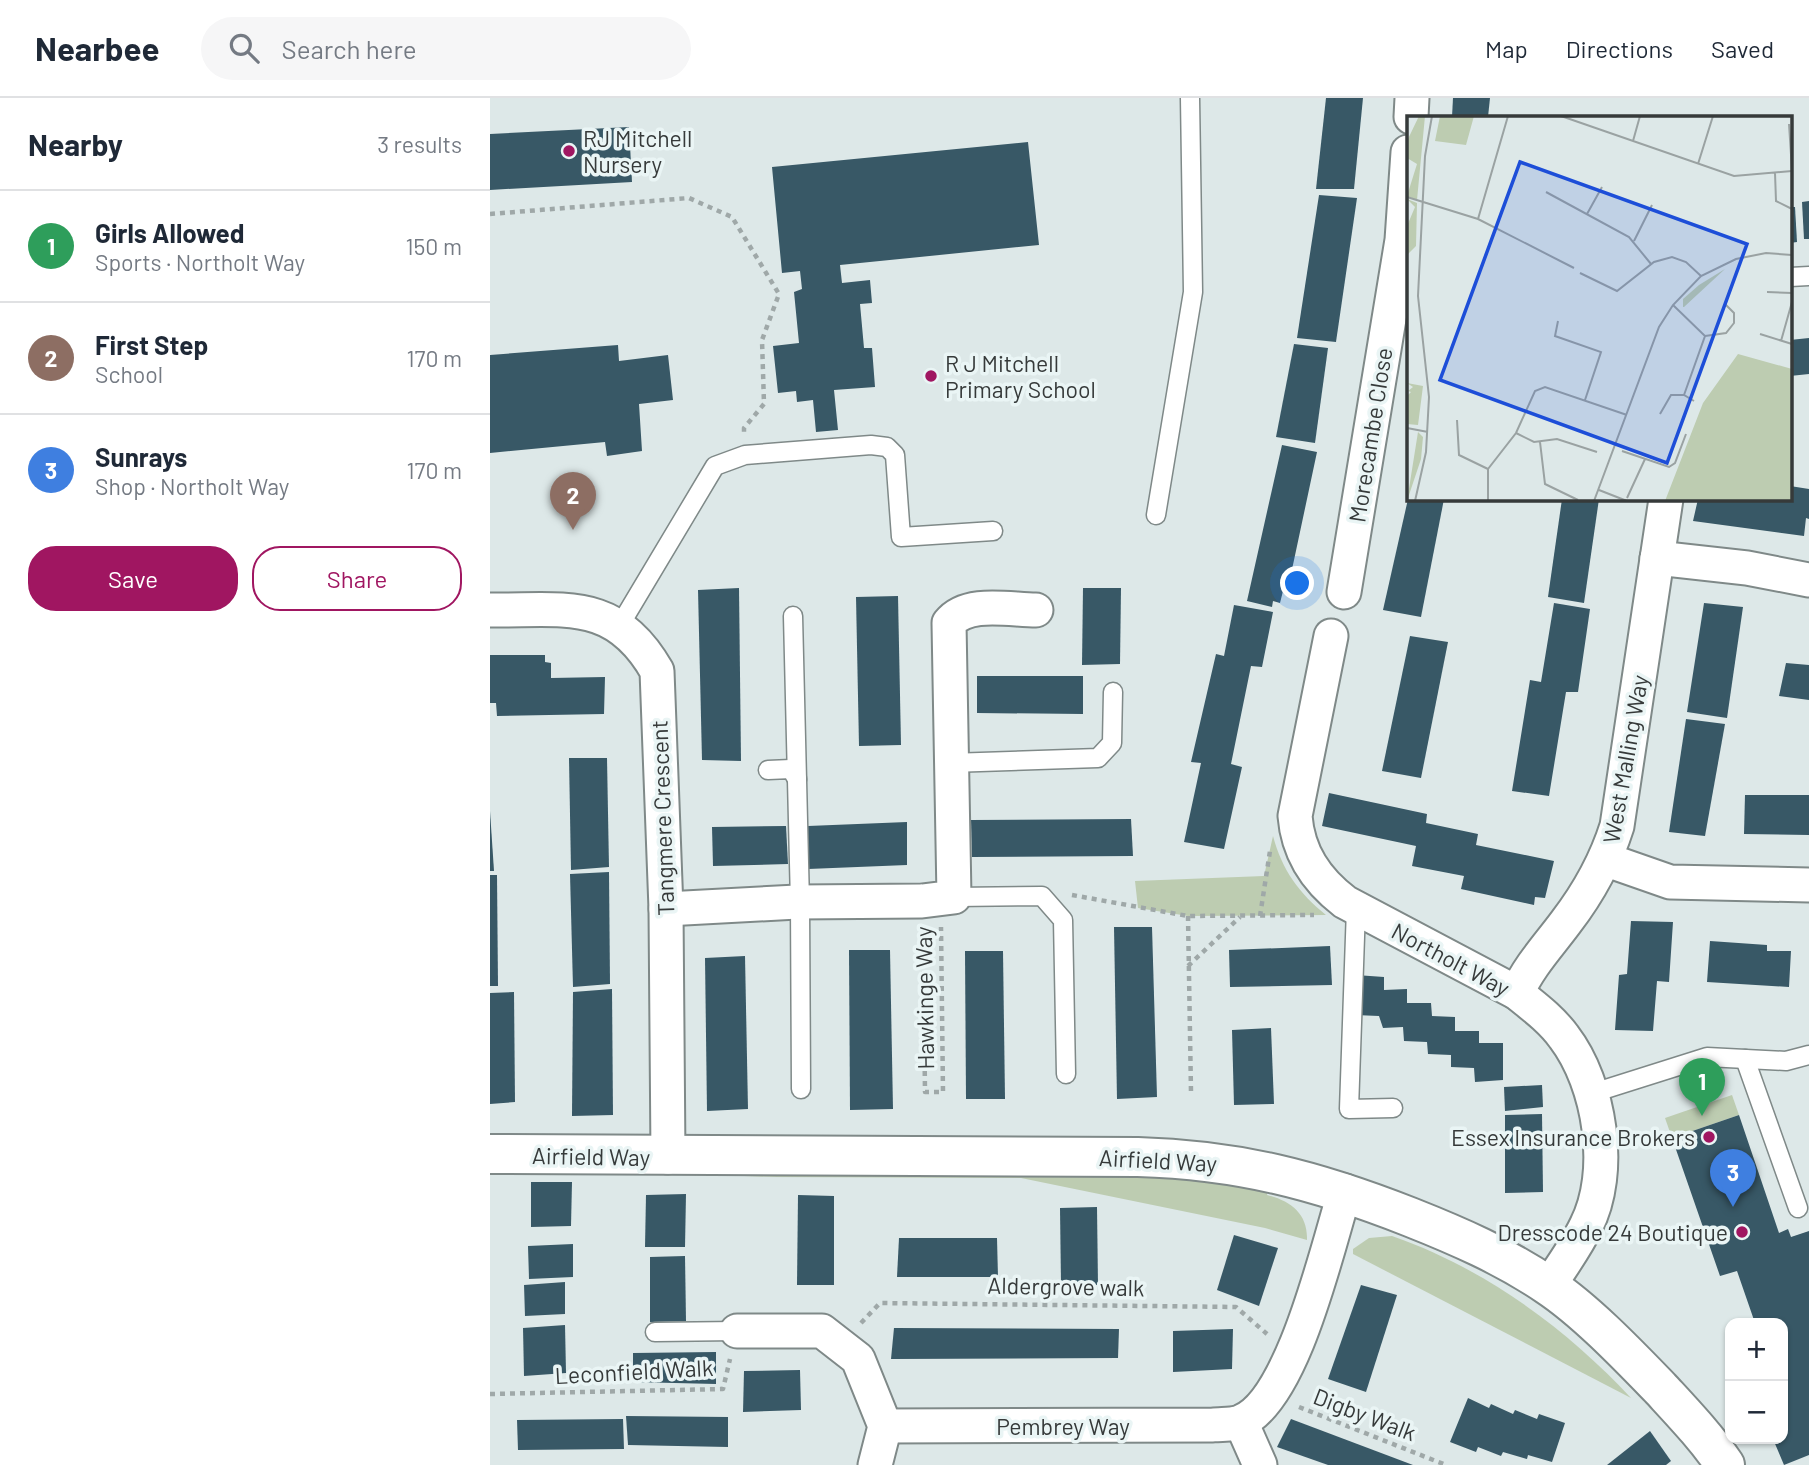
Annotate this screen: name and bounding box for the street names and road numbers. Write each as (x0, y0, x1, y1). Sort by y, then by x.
street label: Morecambe Close (1342, 346, 1398, 524)
street label: West Malling Way (1596, 672, 1654, 845)
street label: Tangmere Crescent (645, 720, 679, 916)
street label: Northolt Way (1387, 916, 1515, 1002)
street label: Hawkinge Way (909, 926, 939, 1070)
street label: Airfield Way (532, 1141, 651, 1171)
street label: Airfield Way (1098, 1143, 1218, 1177)
street label: Aldergrove walk (987, 1271, 1145, 1301)
street label: Leconfield Walk (554, 1353, 714, 1389)
street label: Digby Walk (1310, 1382, 1420, 1446)
street label: Pembrey Way (996, 1412, 1130, 1440)

